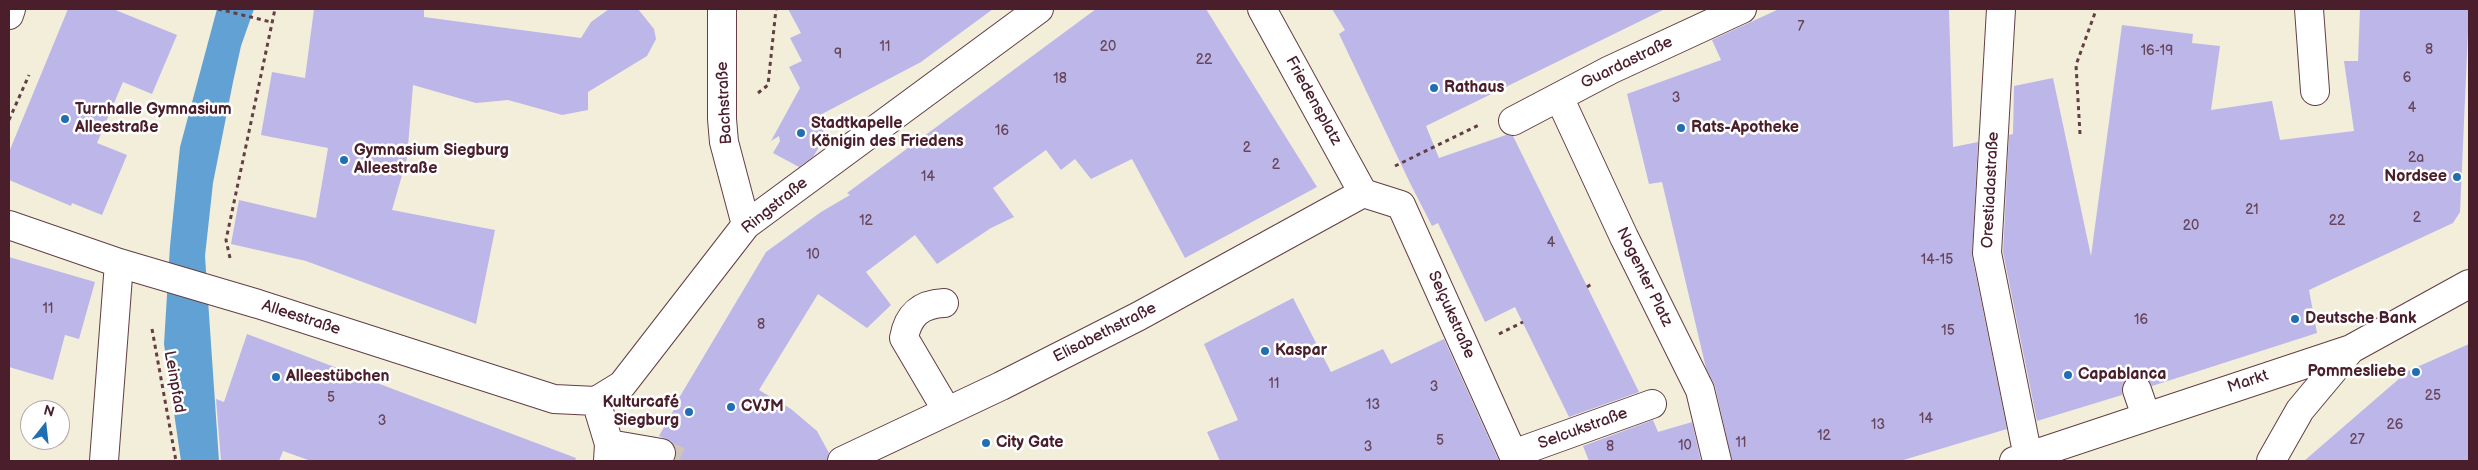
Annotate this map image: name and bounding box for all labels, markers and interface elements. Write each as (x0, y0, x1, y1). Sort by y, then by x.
house number: 7 (1798, 19, 1804, 35)
street label: Guardastraße (1578, 33, 1676, 93)
house number: 11 (880, 39, 890, 55)
house number: 20 (1100, 39, 1116, 55)
house number: 8 (2425, 42, 2433, 58)
house number: 16-19 (2141, 43, 2173, 59)
house number: 9 (834, 46, 842, 62)
house number: 22 (1196, 52, 1212, 68)
street label: Friedensplatz (1281, 53, 1345, 149)
street label: Bachstraße (713, 61, 737, 145)
house number: 6 (2403, 70, 2411, 86)
house number: 18 (1053, 71, 1067, 87)
place label: Rathaus (1444, 78, 1504, 98)
marker: Rathaus (1428, 82, 1440, 94)
house number: 3 (1672, 90, 1680, 106)
place label: Turnhalle Gymnasium Alleestraße (75, 100, 232, 138)
house number: 4 (2408, 100, 2416, 116)
marker: Turnhalle Gymnasium Alleestraße (59, 113, 71, 125)
place label: Stadtkapelle Königin des Friedens (811, 114, 964, 152)
place label: Rats-Apotheke (1691, 118, 1799, 138)
marker: Rats-Apotheke (1675, 122, 1687, 134)
house number: 16 (995, 123, 1009, 139)
marker: Stadtkapelle Königin des Friedens (795, 127, 807, 139)
street label: Orestiadastraße (1978, 131, 2004, 249)
house number: 2 (1243, 140, 1251, 156)
place label: Gymnasium Siegburg Alleestraße (354, 141, 509, 179)
house number: 2a (2408, 150, 2424, 166)
marker: Gymnasium Siegburg Alleestraße (338, 154, 350, 166)
house number: 2 (1272, 157, 1280, 173)
place label: Nordsee (2384, 167, 2447, 187)
house number: 14 (921, 169, 935, 185)
marker: Nordsee (2451, 171, 2463, 183)
street label: Ringstraße (738, 174, 812, 238)
house number: 21 (2245, 202, 2259, 218)
house number: 2 (2413, 210, 2421, 226)
house number: 12 (859, 213, 873, 229)
house number: 22 (2329, 213, 2345, 229)
house number: 20 (2183, 218, 2199, 234)
street label: Nogenter Platz (1612, 224, 1676, 330)
house number: 4 (1547, 235, 1555, 251)
house number: 10 (806, 247, 820, 263)
house number: 14-15 (1921, 252, 1953, 268)
street label: Selçukstraße (1423, 268, 1479, 362)
street label: Alleestraße (259, 296, 343, 340)
street label: Elisabethstraße (1050, 299, 1160, 367)
house number: 11 (43, 301, 53, 317)
place label: Deutsche Bank (2305, 309, 2416, 329)
house number: 16 (2134, 312, 2148, 328)
marker: Deutsche Bank (2289, 313, 2301, 325)
house number: 8 (757, 317, 765, 333)
house number: 15 (1941, 323, 1955, 339)
place label: Kaspar (1275, 341, 1327, 361)
marker: Kaspar (1259, 345, 1271, 357)
street label: Leinpfad (159, 349, 189, 415)
place label: Pommesliebe (2307, 362, 2406, 382)
place label: Capablanca (2078, 365, 2166, 385)
street label: Markt (2225, 366, 2271, 398)
marker: Pommesliebe (2410, 366, 2422, 378)
place label: Alleestübchen (286, 367, 389, 387)
marker: Capablanca (2062, 369, 2074, 381)
marker: Alleestübchen (270, 371, 282, 383)
house number: 11 (1269, 376, 1279, 392)
house number: 3 (1430, 379, 1438, 395)
house number: 25 (2425, 388, 2441, 404)
house number: 5 (327, 390, 335, 406)
place label: Kulturcafé Siegburg (603, 393, 679, 431)
place label: CVJM (741, 397, 784, 417)
house number: 13 (1366, 397, 1380, 413)
north arrow (20, 400, 70, 450)
text: N (42, 401, 56, 421)
marker: CVJM (725, 401, 737, 413)
street label: Selcukstraße (1536, 404, 1630, 454)
marker: Kulturcafé Siegburg (683, 406, 695, 418)
house number: 14 (1919, 411, 1933, 427)
house number: 3 (378, 413, 386, 429)
house number: 13 (1871, 417, 1885, 433)
house number: 26 (2387, 417, 2403, 433)
house number: 12 (1817, 428, 1831, 444)
house number: 27 (2349, 432, 2365, 448)
place label: City Gate (996, 433, 1064, 453)
house number: 5 (1436, 433, 1444, 449)
house number: 11 (1736, 435, 1746, 451)
marker: City Gate (980, 437, 992, 449)
house number: 10 (1678, 438, 1692, 454)
house number: 3 (1364, 439, 1372, 455)
house number: 8 (1606, 439, 1614, 455)

